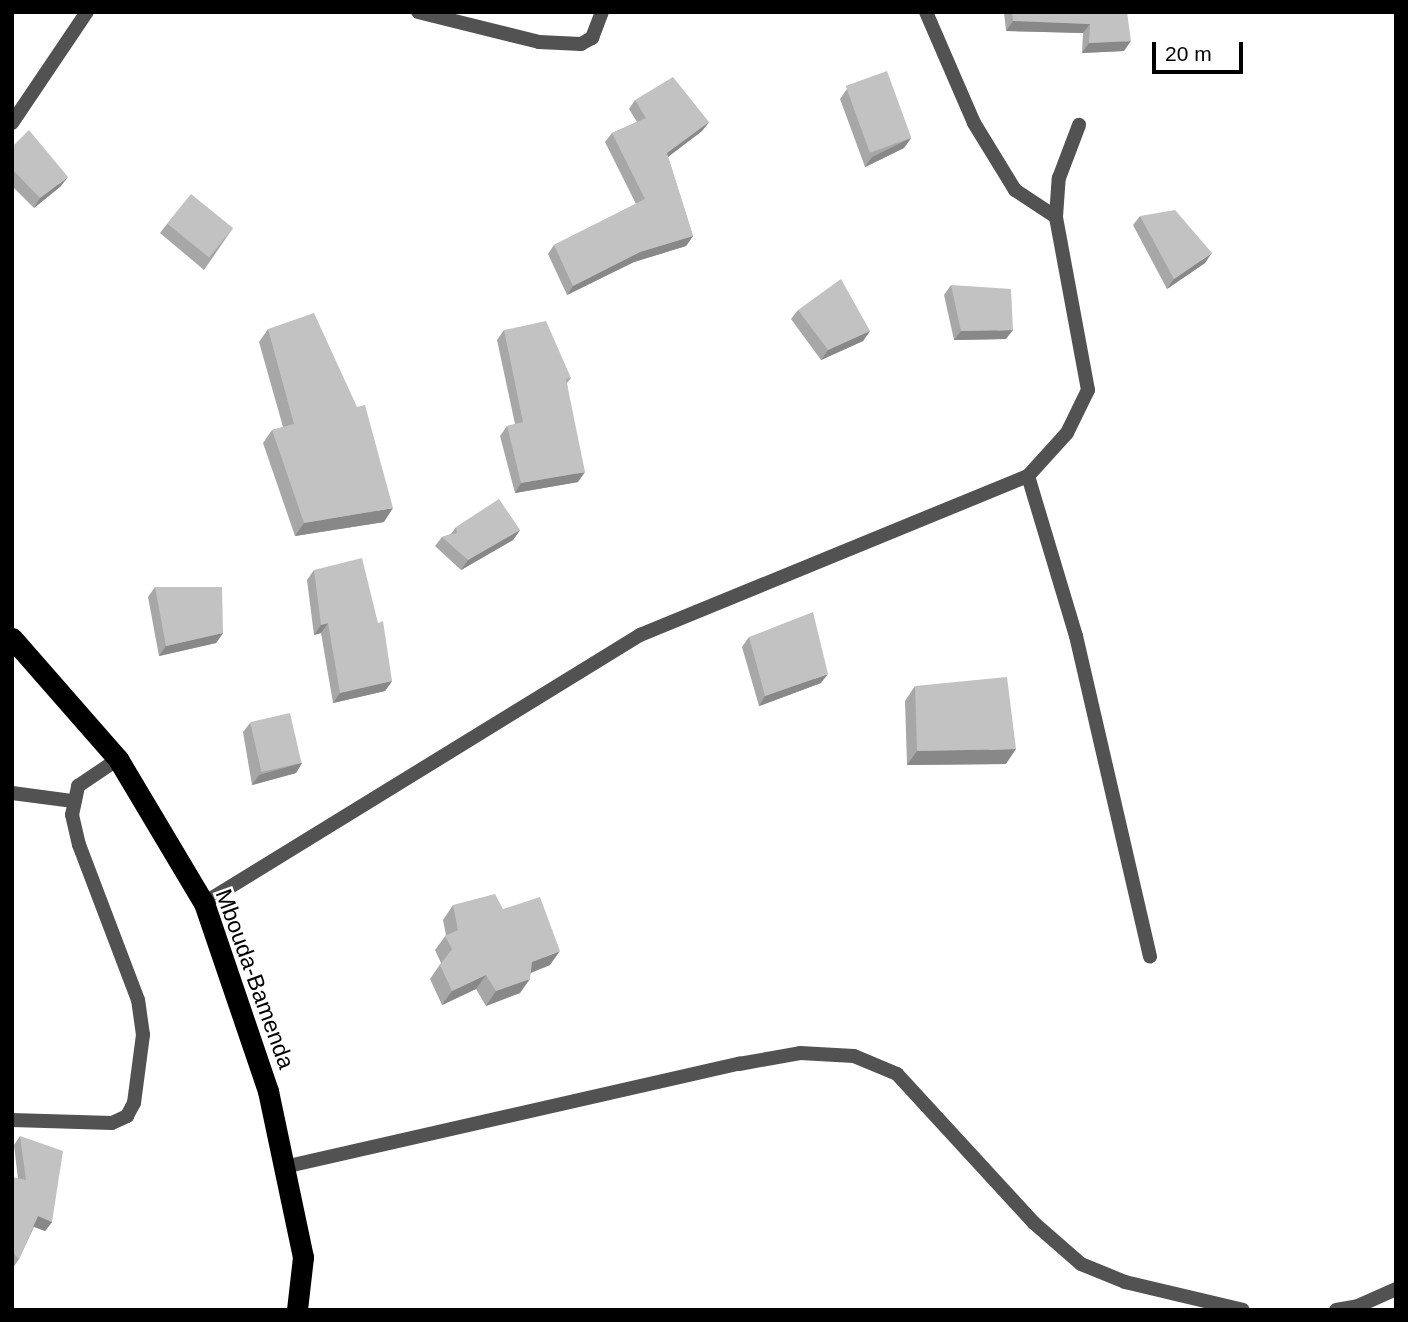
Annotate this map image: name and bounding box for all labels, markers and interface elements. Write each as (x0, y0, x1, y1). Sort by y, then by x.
scale bar (1156, 28, 1247, 72)
text: 20 m (1165, 42, 1212, 65)
street label: Mbouda-Bamenda (210, 885, 300, 1073)

